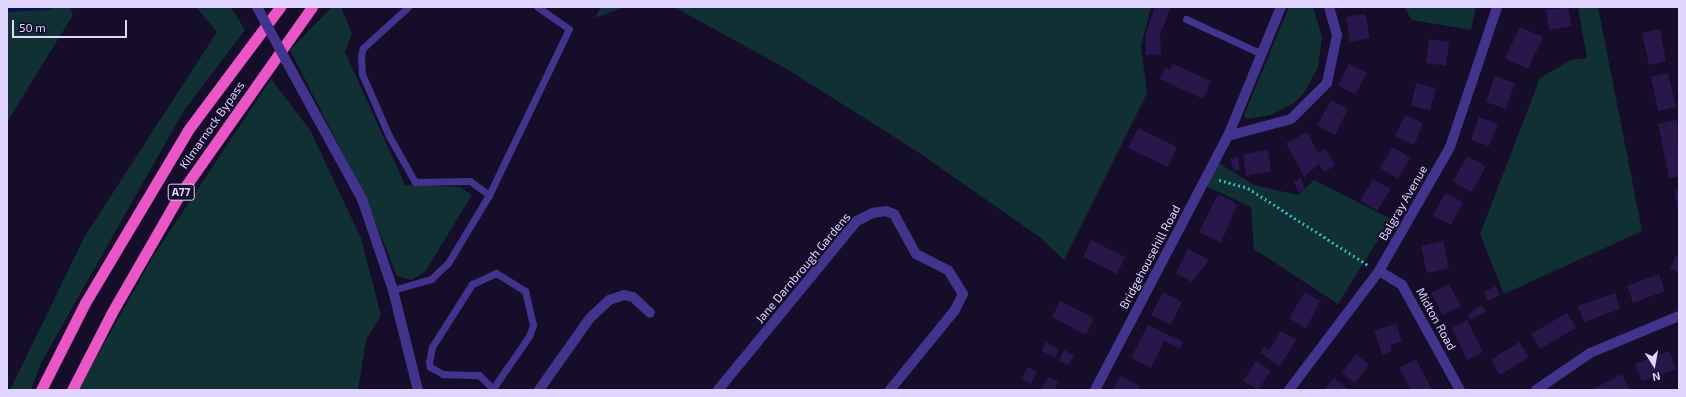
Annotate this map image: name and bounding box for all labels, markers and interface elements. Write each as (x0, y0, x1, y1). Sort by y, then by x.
scale bar (14, 12, 129, 38)
text: 50 m (19, 20, 46, 34)
street label: Kilmarnock Bypass (176, 78, 248, 172)
street label: Balgray Avenue (1376, 163, 1430, 243)
road number: A77 (167, 183, 195, 201)
street label: Bridgehousehill Road (1116, 203, 1184, 311)
street label: Jane Darnbrough Gardens (753, 210, 853, 326)
street label: Midton Road (1413, 285, 1459, 353)
north arrow (1634, 345, 1674, 385)
text: N (1651, 370, 1662, 384)

